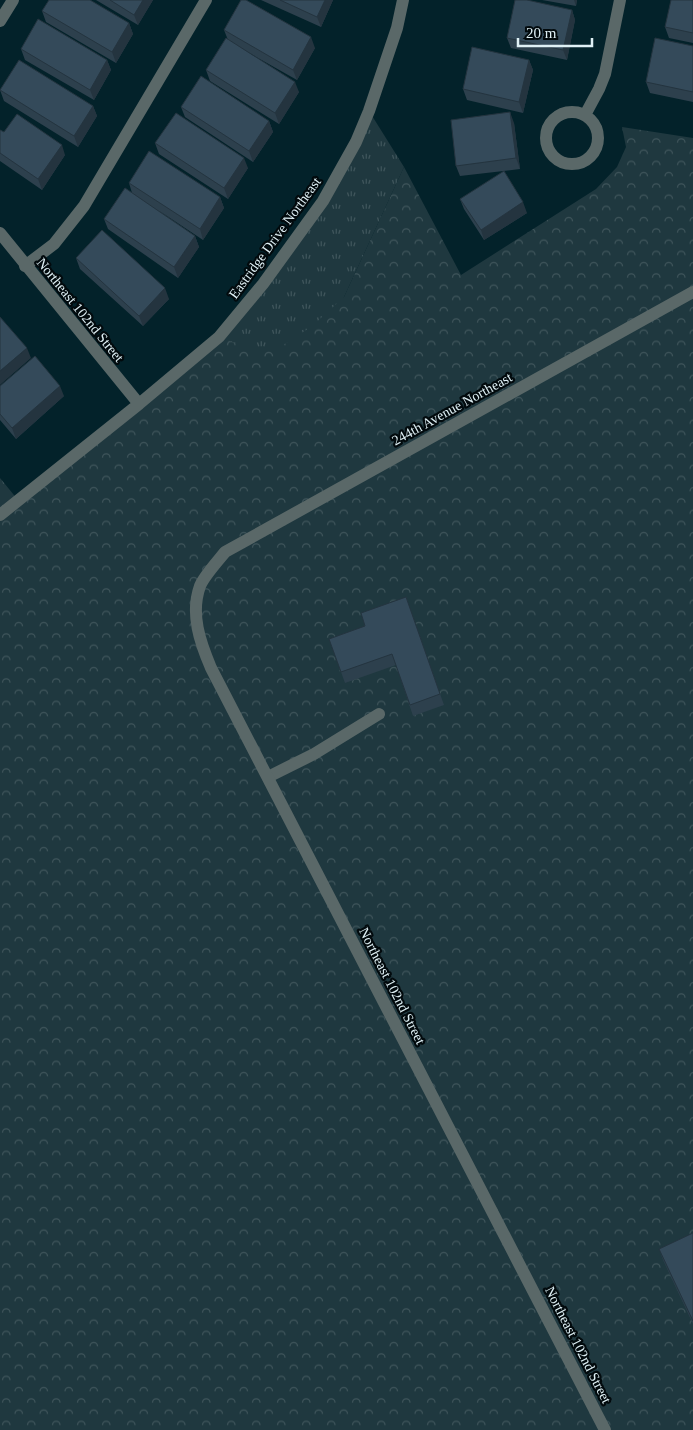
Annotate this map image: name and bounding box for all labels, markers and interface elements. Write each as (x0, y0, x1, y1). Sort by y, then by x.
scale bar (518, 15, 592, 47)
text: 20 m (526, 25, 557, 41)
street label: Eastridge Drive Northeast (226, 174, 324, 302)
street label: Northeast 102nd Street (34, 255, 127, 365)
street label: 244th Avenue Northeast (389, 370, 515, 448)
street label: Northeast 102nd Street (356, 925, 428, 1047)
street label: Northeast 102nd Street (542, 1284, 614, 1406)

